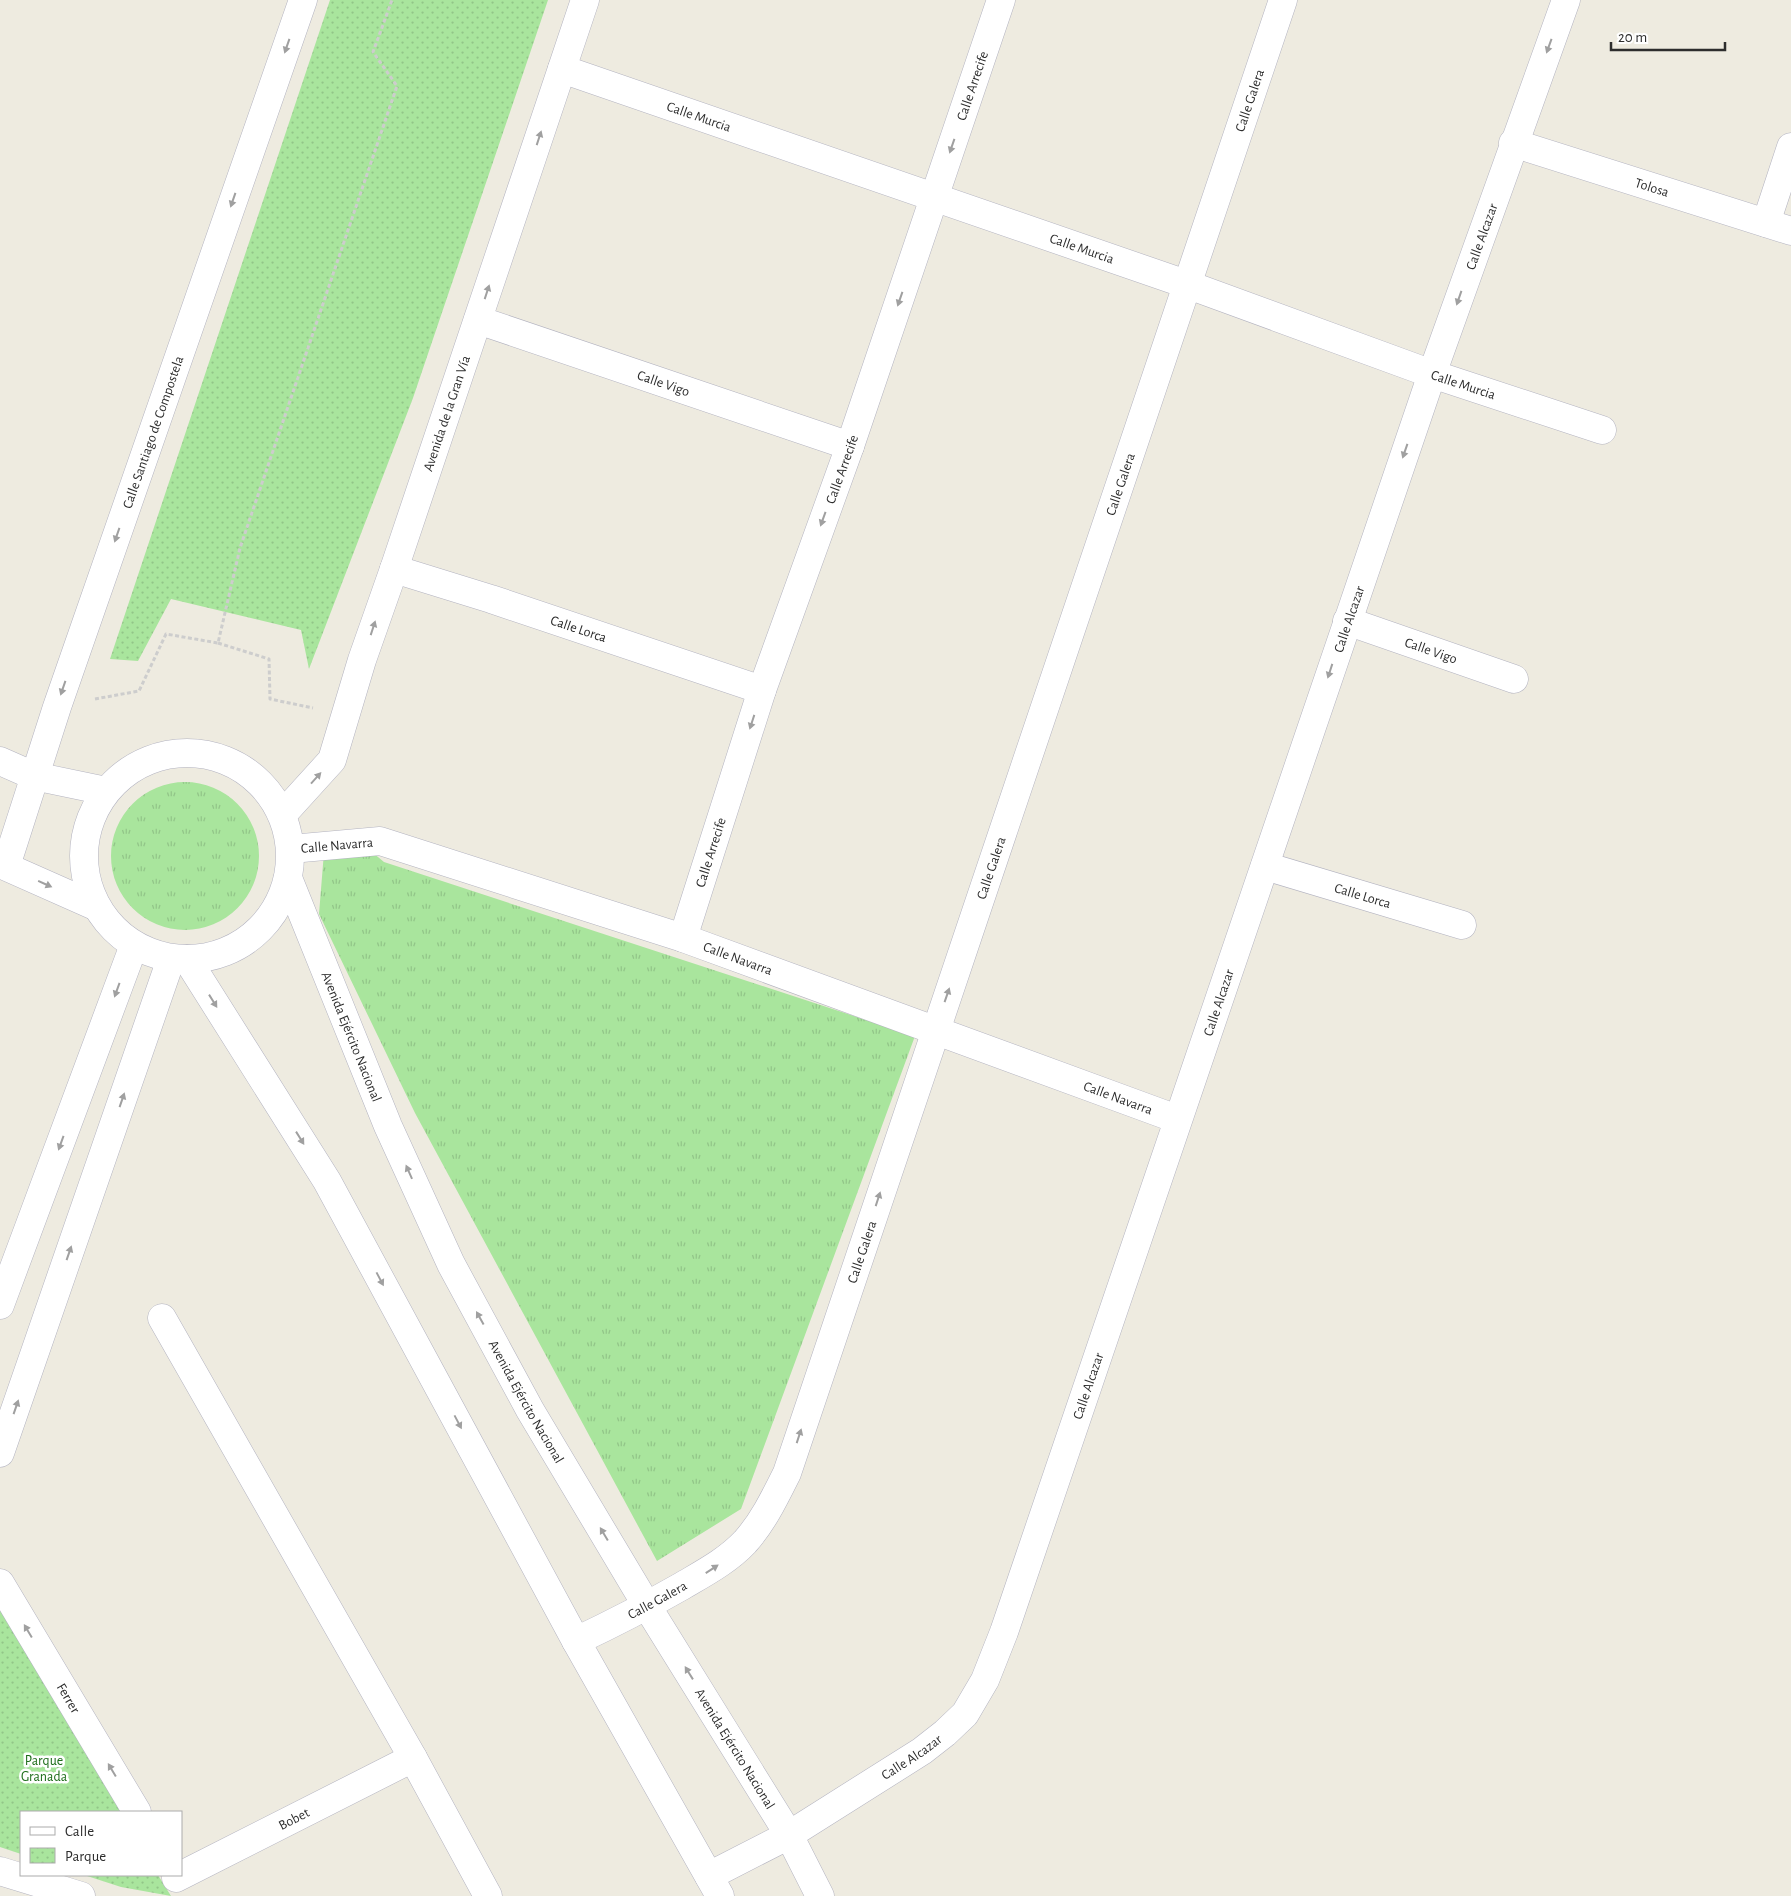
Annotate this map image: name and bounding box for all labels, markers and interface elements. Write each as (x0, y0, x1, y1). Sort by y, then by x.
scale bar (1611, 20, 1725, 52)
text: 20 m (1618, 30, 1647, 45)
one-way arrow (283, 39, 291, 54)
one-way arrow (1545, 39, 1553, 54)
street label: Calle Arrecife (955, 50, 991, 123)
street label: Calle Galera (1233, 67, 1267, 134)
street label: Calle Murcia (665, 100, 733, 135)
one-way arrow (536, 130, 543, 145)
one-way arrow (948, 138, 955, 153)
street label: Tolosa (1633, 176, 1671, 200)
one-way arrow (229, 192, 237, 207)
street label: Calle Alcazar (1464, 201, 1501, 272)
street label: Calle Murcia (1048, 232, 1116, 267)
one-way arrow (484, 284, 492, 299)
one-way arrow (1455, 290, 1462, 305)
one-way arrow (895, 292, 903, 307)
street label: Avenida de la Gran Vía (421, 353, 473, 473)
street label: Calle Santiago de Compostela (121, 354, 187, 511)
street label: Calle Vigo (635, 368, 691, 399)
street label: Calle Murcia (1429, 368, 1498, 403)
street label: Calle Arrecife (824, 433, 861, 506)
one-way arrow (1401, 444, 1409, 459)
street label: Calle Galera (1104, 451, 1138, 517)
one-way arrow (819, 512, 827, 527)
one-way arrow (113, 528, 121, 543)
street label: Calle Alcazar (1332, 584, 1368, 655)
street label: Calle Lorca (549, 614, 609, 645)
one-way arrow (369, 620, 377, 635)
street label: Calle Vigo (1403, 636, 1459, 667)
one-way arrow (1326, 664, 1334, 679)
one-way arrow (59, 681, 67, 696)
one-way arrow (747, 714, 755, 729)
one-way arrow (310, 772, 322, 784)
street label: Calle Arrecife (694, 816, 729, 889)
street label: Calle Galera (975, 835, 1009, 901)
street label: Calle Navarra (300, 836, 374, 856)
one-way arrow (38, 880, 52, 888)
street label: Calle Lorca (1333, 881, 1393, 911)
street label: Calle Navarra (701, 940, 775, 978)
street label: Calle Alcazar (1201, 967, 1237, 1038)
street label: Avenida Ejército Nacional (319, 970, 383, 1104)
one-way arrow (113, 983, 120, 998)
one-way arrow (944, 988, 951, 1003)
one-way arrow (208, 994, 218, 1007)
street label: Calle Navarra (1081, 1079, 1155, 1118)
one-way arrow (119, 1092, 127, 1107)
one-way arrow (295, 1131, 305, 1145)
one-way arrow (57, 1136, 65, 1151)
one-way arrow (404, 1165, 412, 1179)
one-way arrow (874, 1191, 882, 1206)
street label: Calle Galera (845, 1219, 880, 1285)
one-way arrow (66, 1246, 73, 1261)
one-way arrow (376, 1272, 385, 1286)
one-way arrow (475, 1311, 484, 1324)
street label: Avenida Ejército Nacional (486, 1338, 566, 1466)
street label: Calle Alcazar (1071, 1351, 1107, 1421)
one-way arrow (12, 1399, 20, 1414)
one-way arrow (453, 1415, 462, 1429)
one-way arrow (796, 1429, 803, 1444)
one-way arrow (600, 1528, 609, 1541)
one-way arrow (705, 1564, 718, 1573)
street label: Calle Galera (626, 1579, 690, 1622)
one-way arrow (24, 1624, 33, 1637)
one-way arrow (684, 1667, 693, 1680)
street label: Ferrer (54, 1681, 82, 1716)
street label: Avenida Ejército Nacional (692, 1686, 777, 1812)
street label: Calle Alcazar (879, 1732, 945, 1783)
park label: Parque Granada (21, 1754, 68, 1784)
one-way arrow (107, 1764, 116, 1777)
street label: Bobet (277, 1805, 312, 1833)
legend (20, 1811, 182, 1876)
text: Calle (65, 1824, 94, 1839)
text: Parque (65, 1849, 106, 1864)

